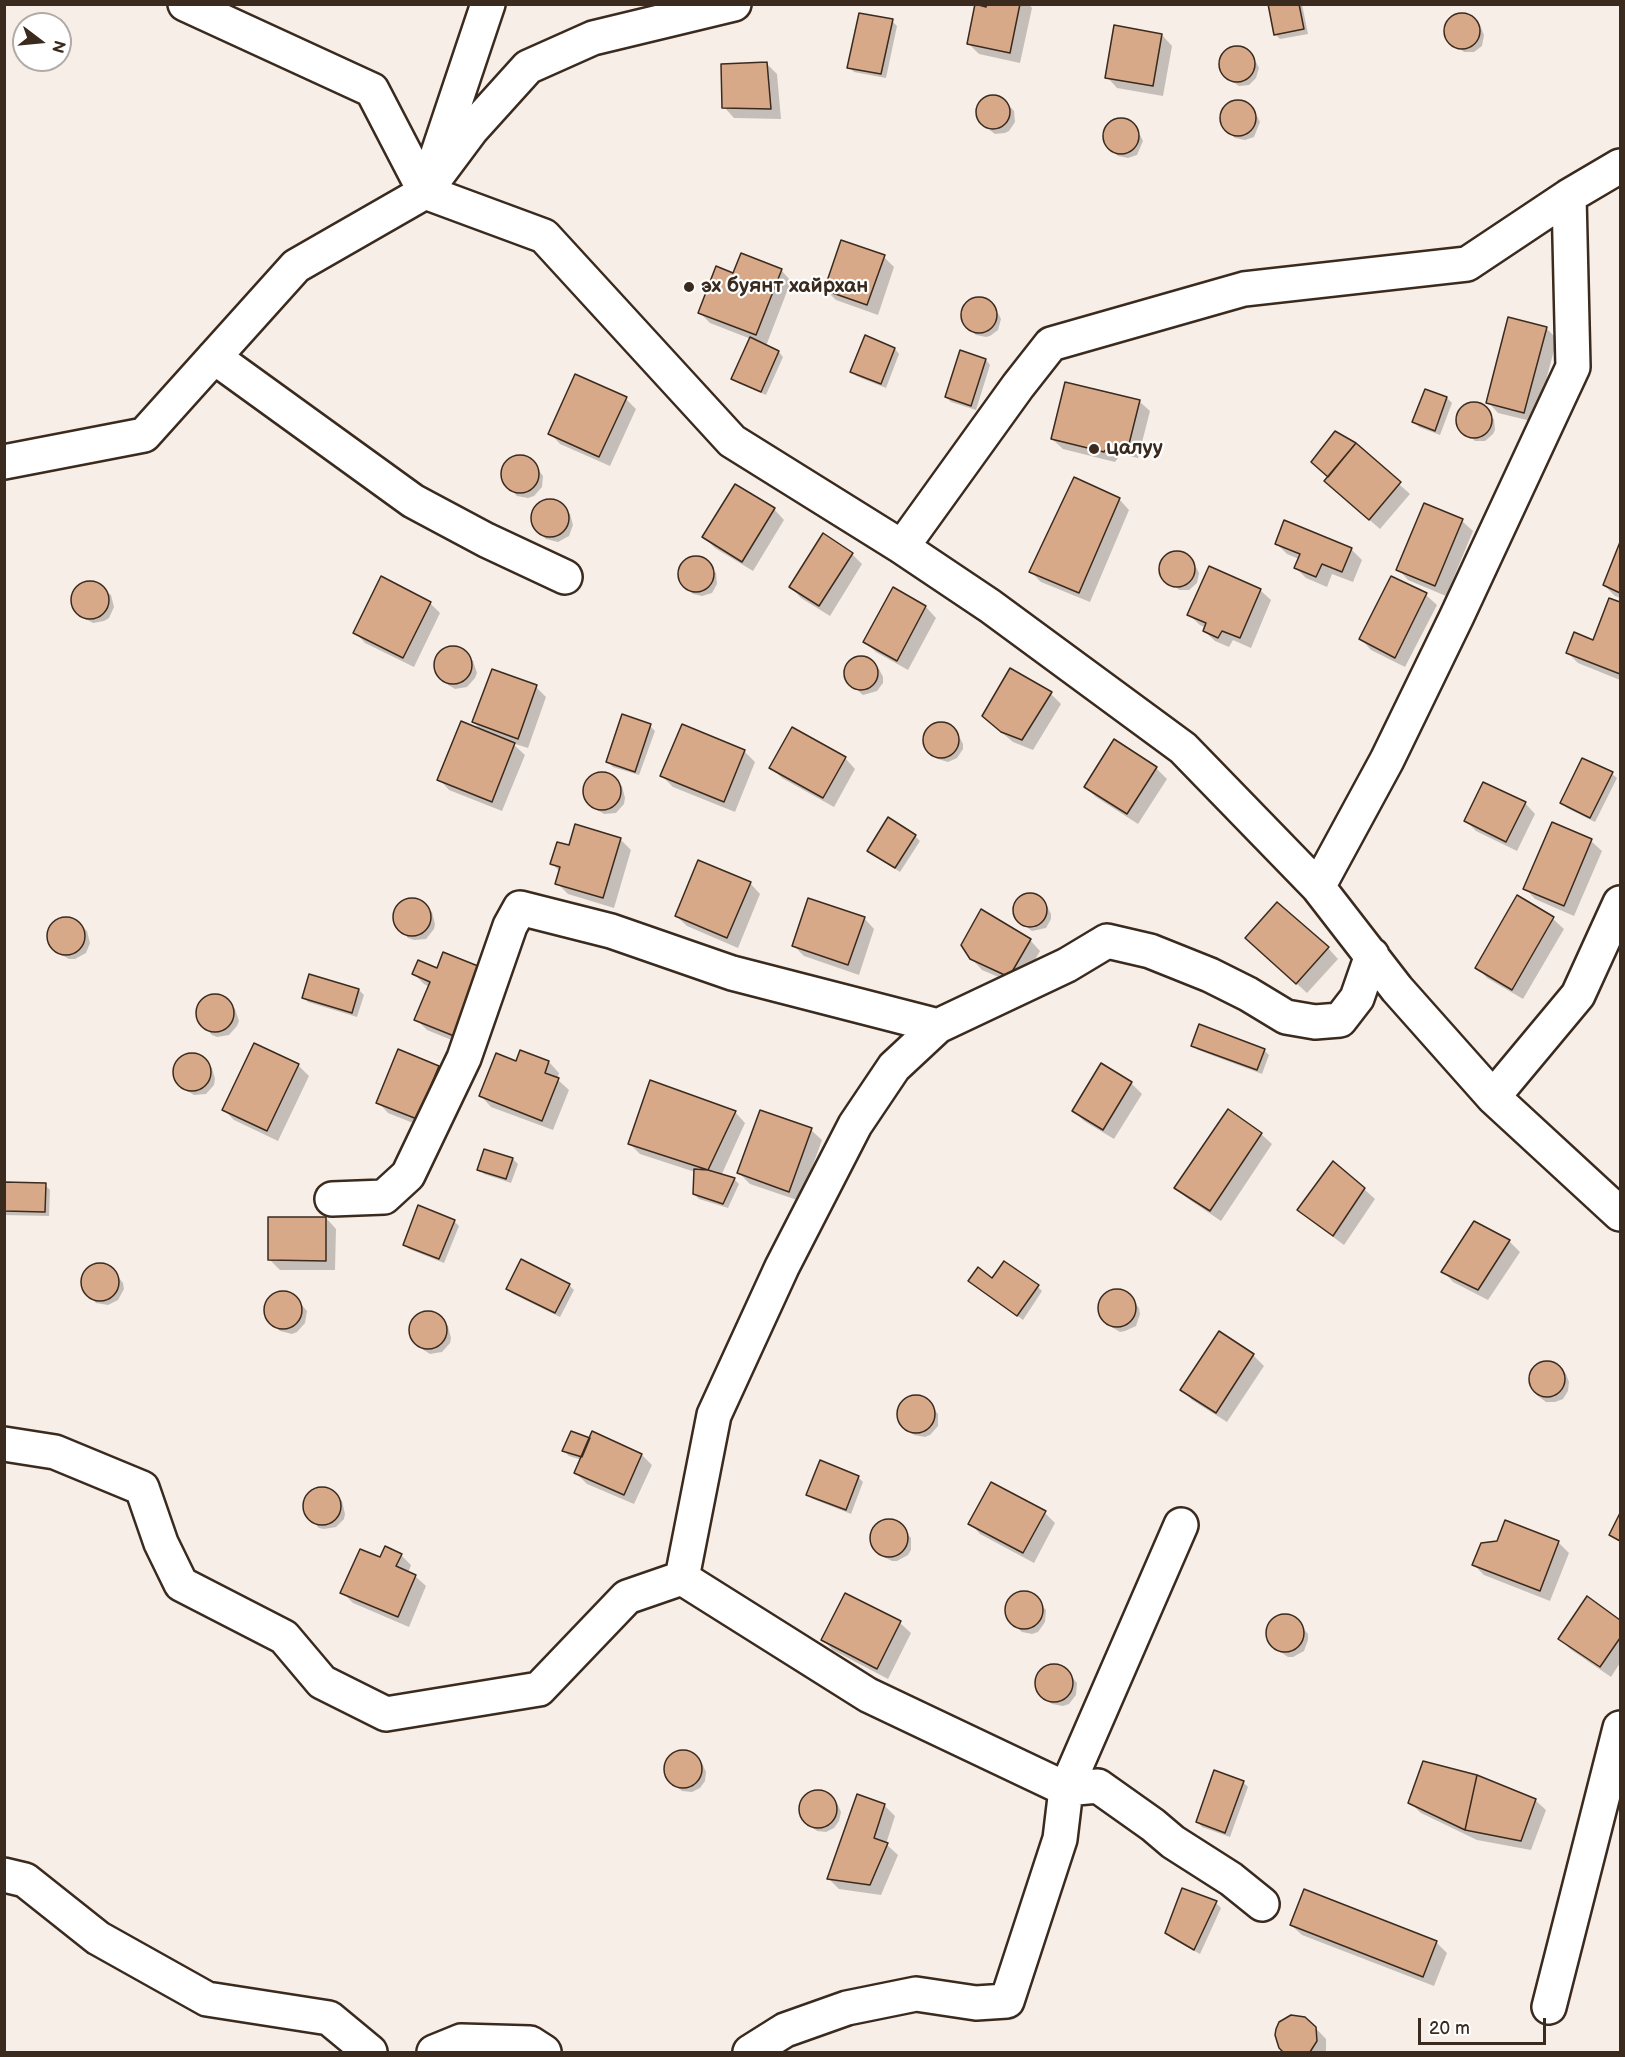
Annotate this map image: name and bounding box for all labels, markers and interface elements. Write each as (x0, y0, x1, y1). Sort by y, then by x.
north arrow (12, 12, 72, 72)
text: N (47, 38, 69, 55)
place label: эх буянт хайрхан (701, 274, 868, 300)
marker: эх буянт хайрхан (682, 280, 696, 294)
place label: цалуу (1106, 436, 1163, 462)
marker: цалуу (1087, 442, 1101, 456)
scale bar (1421, 2006, 1548, 2044)
text: 20 m (1429, 2018, 1470, 2039)

